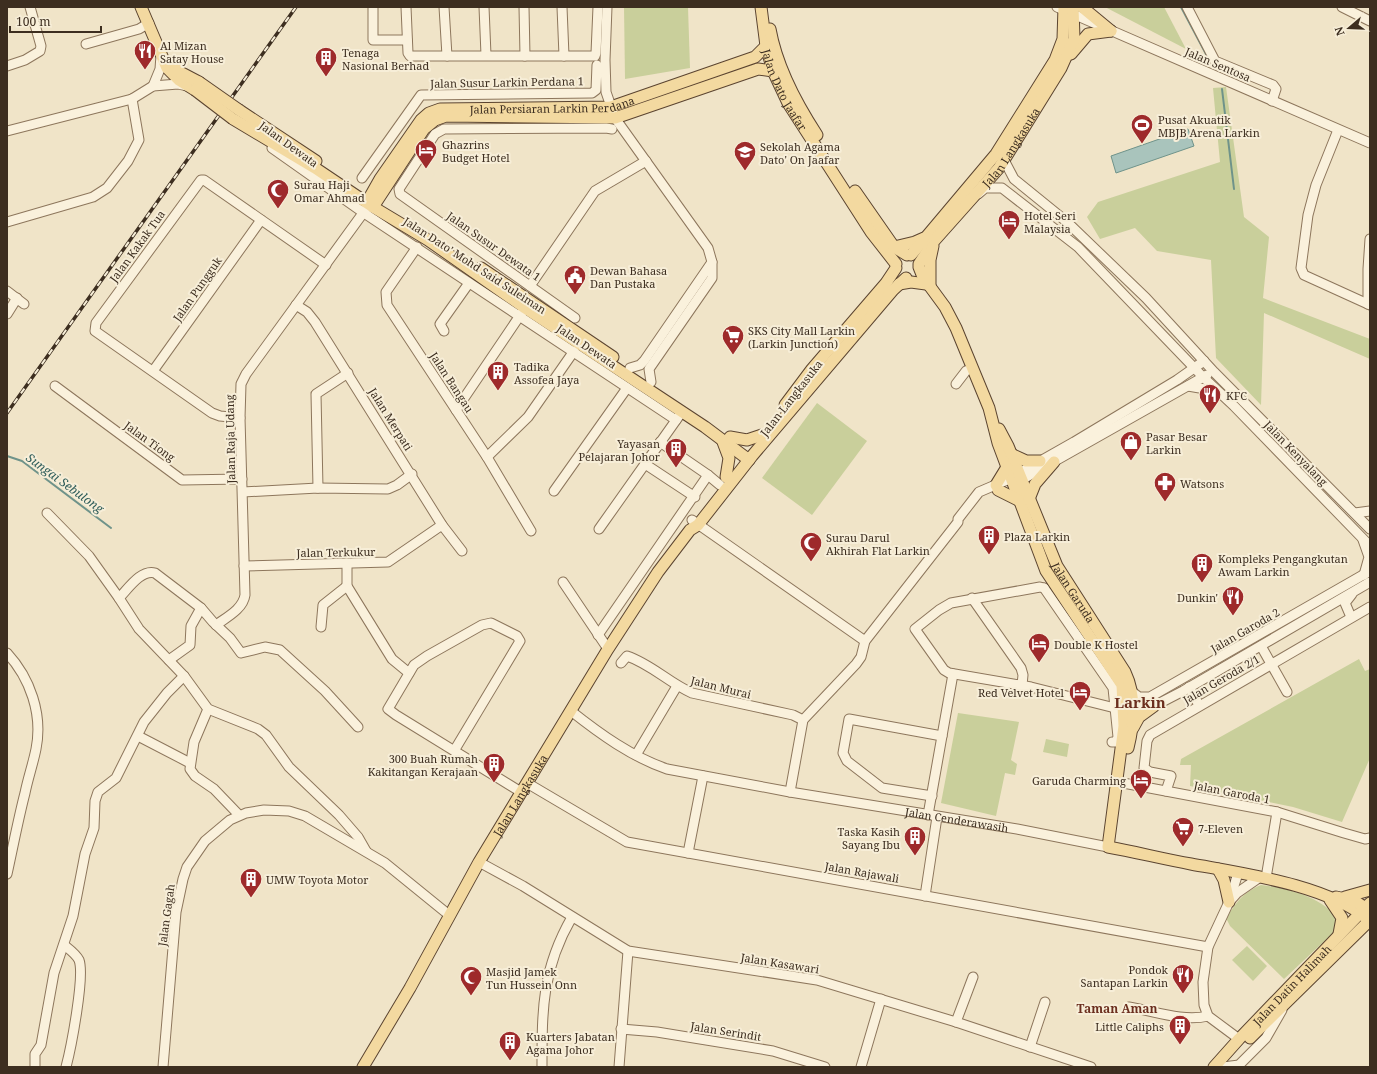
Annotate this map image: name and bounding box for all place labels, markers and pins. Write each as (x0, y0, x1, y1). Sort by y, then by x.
restaurant icon: Al Mizan Satay House (132, 38, 158, 71)
place label: Al Mizan Satay House (160, 38, 224, 66)
building icon: Tenaga Nasional Berhad (313, 45, 339, 78)
place label: Tenaga Nasional Berhad (342, 45, 429, 73)
sports icon: Pusat Akuatik MBJB Arena Larkin (1129, 112, 1155, 145)
place label: Pusat Akuatik MBJB Arena Larkin (1158, 112, 1260, 140)
hotel icon: Ghazrins Budget Hotel (413, 137, 439, 170)
place label: Ghazrins Budget Hotel (442, 137, 510, 165)
school or university icon: Sekolah Agama Dato' On Jaafar (732, 139, 758, 172)
place label: Sekolah Agama Dato' On Jaafar (760, 139, 840, 167)
mosque icon: Surau Haji Omar Ahmad (265, 177, 291, 210)
place label: Surau Haji Omar Ahmad (294, 177, 365, 205)
hotel icon: Hotel Seri Malaysia (996, 208, 1022, 241)
place label: Hotel Seri Malaysia (1024, 208, 1076, 236)
public building icon: Dewan Bahasa Dan Pustaka (562, 263, 588, 296)
place label: Dewan Bahasa Dan Pustaka (590, 263, 667, 291)
supermarket icon: SKS City Mall Larkin (Larkin Junction) (720, 323, 746, 356)
place label: SKS City Mall Larkin (Larkin Junction) (748, 323, 855, 351)
building icon: Tadika Assofea Jaya (485, 359, 511, 392)
place label: Tadika Assofea Jaya (514, 359, 579, 387)
restaurant icon: KFC (1197, 382, 1223, 415)
place label: KFC (1226, 388, 1247, 403)
shop icon: Pasar Besar Larkin (1118, 429, 1144, 462)
place label: Pasar Besar Larkin (1146, 429, 1208, 457)
place label: Yayasan Pelajaran Johor (578, 436, 661, 464)
building icon: Yayasan Pelajaran Johor (663, 436, 689, 469)
pharmacy icon: Watsons (1152, 470, 1178, 503)
place label: Watsons (1180, 476, 1224, 491)
building icon: Plaza Larkin (976, 523, 1002, 556)
place label: Plaza Larkin (1004, 529, 1070, 544)
mosque icon: Surau Darul Akhirah Flat Larkin (798, 530, 824, 563)
place label: Surau Darul Akhirah Flat Larkin (826, 530, 930, 558)
building icon: Kompleks Pengangkutan Awam Larkin (1189, 551, 1215, 584)
place label: Kompleks Pengangkutan Awam Larkin (1218, 551, 1348, 579)
restaurant icon: Dunkin' (1220, 584, 1246, 617)
place label: Dunkin' (1177, 590, 1218, 605)
hotel icon: Double K Hostel (1026, 631, 1052, 664)
place label: Double K Hostel (1054, 637, 1139, 652)
hotel icon: Red Velvet Hotel (1067, 679, 1093, 712)
place label: Red Velvet Hotel (978, 685, 1065, 700)
place label: 300 Buah Rumah Kakitangan Kerajaan (368, 751, 478, 779)
building icon: 300 Buah Rumah Kakitangan Kerajaan (481, 751, 507, 784)
hotel icon: Garuda Charming (1128, 767, 1154, 800)
place label: Garuda Charming (1032, 773, 1126, 788)
supermarket icon: 7-Eleven (1170, 815, 1196, 848)
place label: 7-Eleven (1198, 821, 1243, 836)
place label: Taska Kasih Sayang Ibu (838, 824, 900, 852)
building icon: Taska Kasih Sayang Ibu (902, 824, 928, 857)
building icon: UMW Toyota Motor (238, 866, 264, 899)
place label: UMW Toyota Motor (266, 872, 369, 887)
place label: Pondok Santapan Larkin (1080, 962, 1169, 990)
restaurant icon: Pondok Santapan Larkin (1170, 962, 1196, 995)
mosque icon: Masjid Jamek Tun Hussein Onn (458, 964, 484, 997)
place label: Masjid Jamek Tun Hussein Onn (486, 964, 577, 992)
building icon: Little Caliphs (1167, 1013, 1193, 1046)
place label: Little Caliphs (1095, 1019, 1164, 1034)
building icon: Kuarters Jabatan Agama Johor (497, 1029, 523, 1062)
place label: Kuarters Jabatan Agama Johor (526, 1029, 615, 1057)

